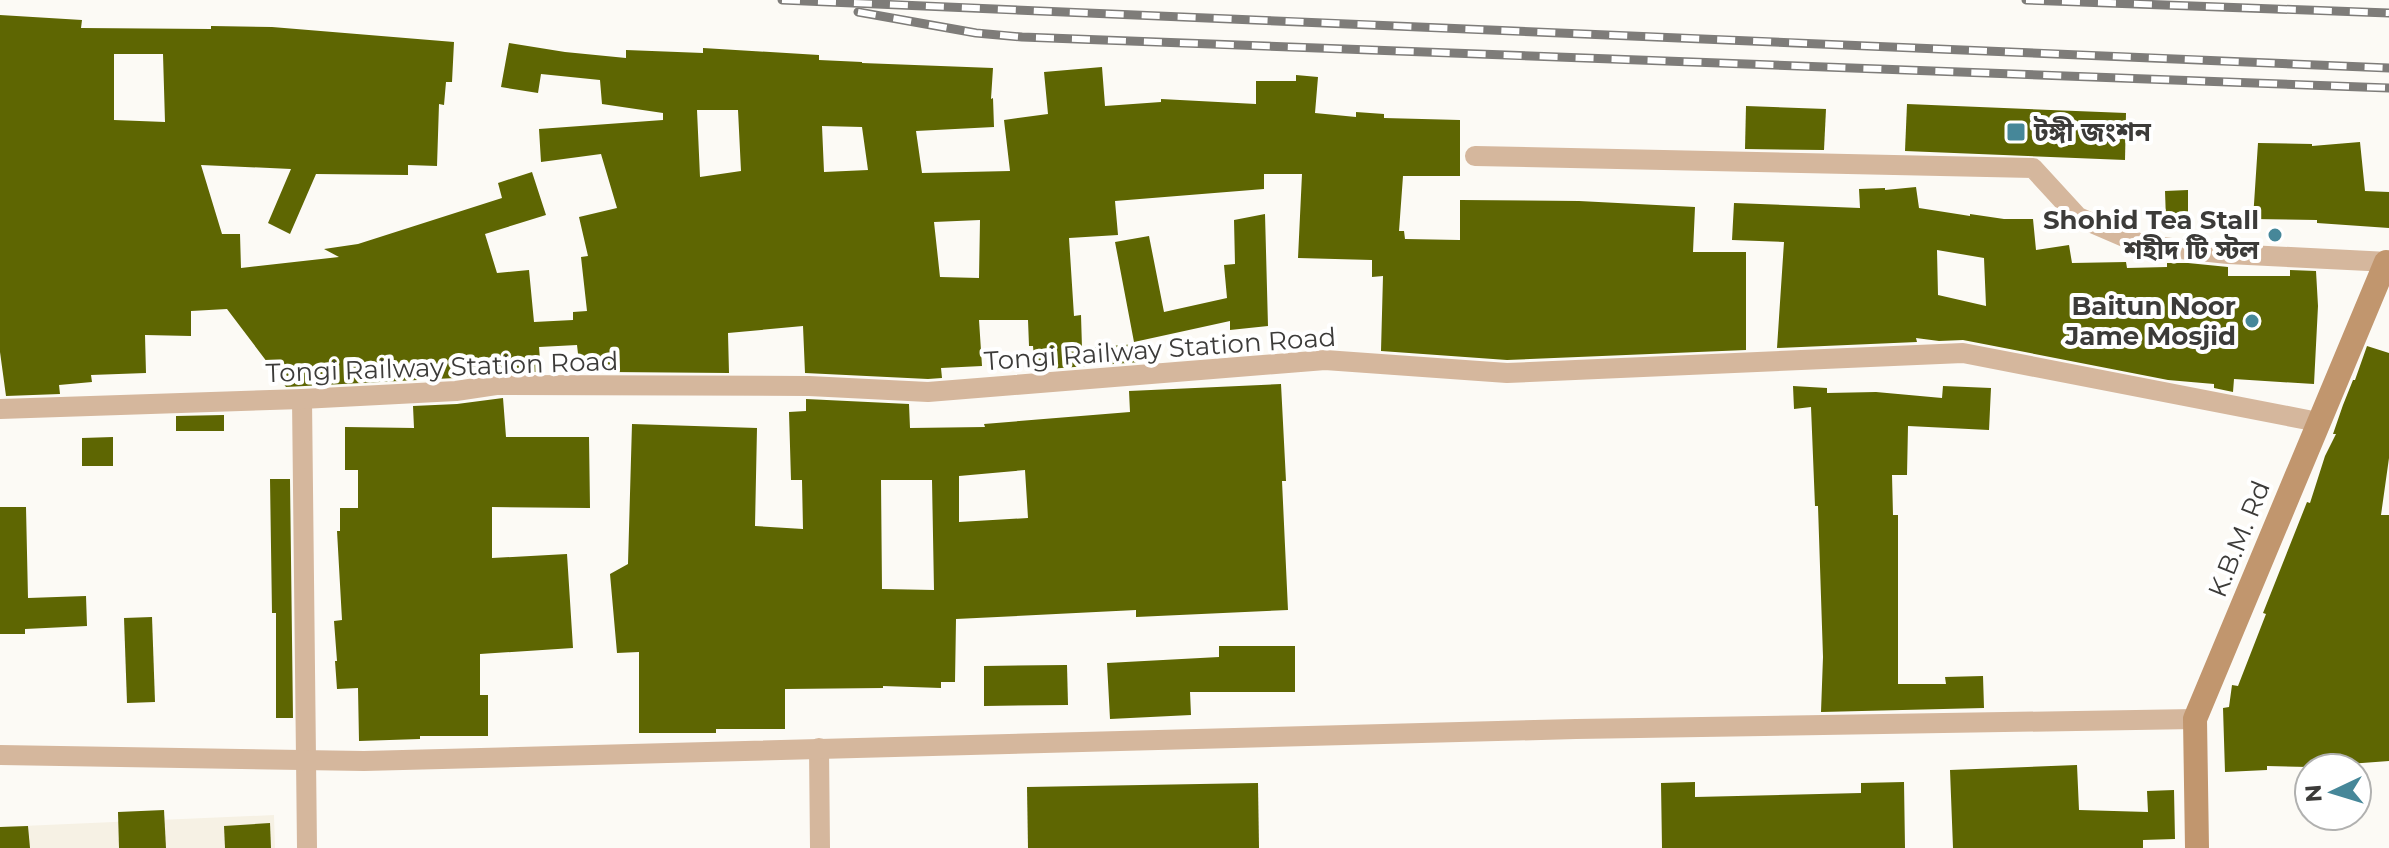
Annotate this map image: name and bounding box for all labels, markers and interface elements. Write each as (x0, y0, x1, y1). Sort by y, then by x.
place label: টঙ্গী জংশন (2033, 116, 2152, 148)
marker: টঙ্গী জংশন (2005, 121, 2027, 143)
place label: Shohid Tea Stall শহীদ টি স্টল (2043, 204, 2259, 266)
marker: Shohid Tea Stall শহীদ টি স্টল (2266, 226, 2284, 244)
place label: Baitun Noor Jame Mosjid (2064, 290, 2236, 352)
marker: Baitun Noor Jame Mosjid (2243, 312, 2261, 330)
street label: Tongi Railway Station Road (983, 321, 1337, 377)
street label: Tongi Railway Station Road (265, 345, 619, 389)
street label: K.B.M. Rd (2201, 476, 2277, 602)
north arrow (2293, 752, 2373, 832)
text: N (2299, 784, 2328, 803)

